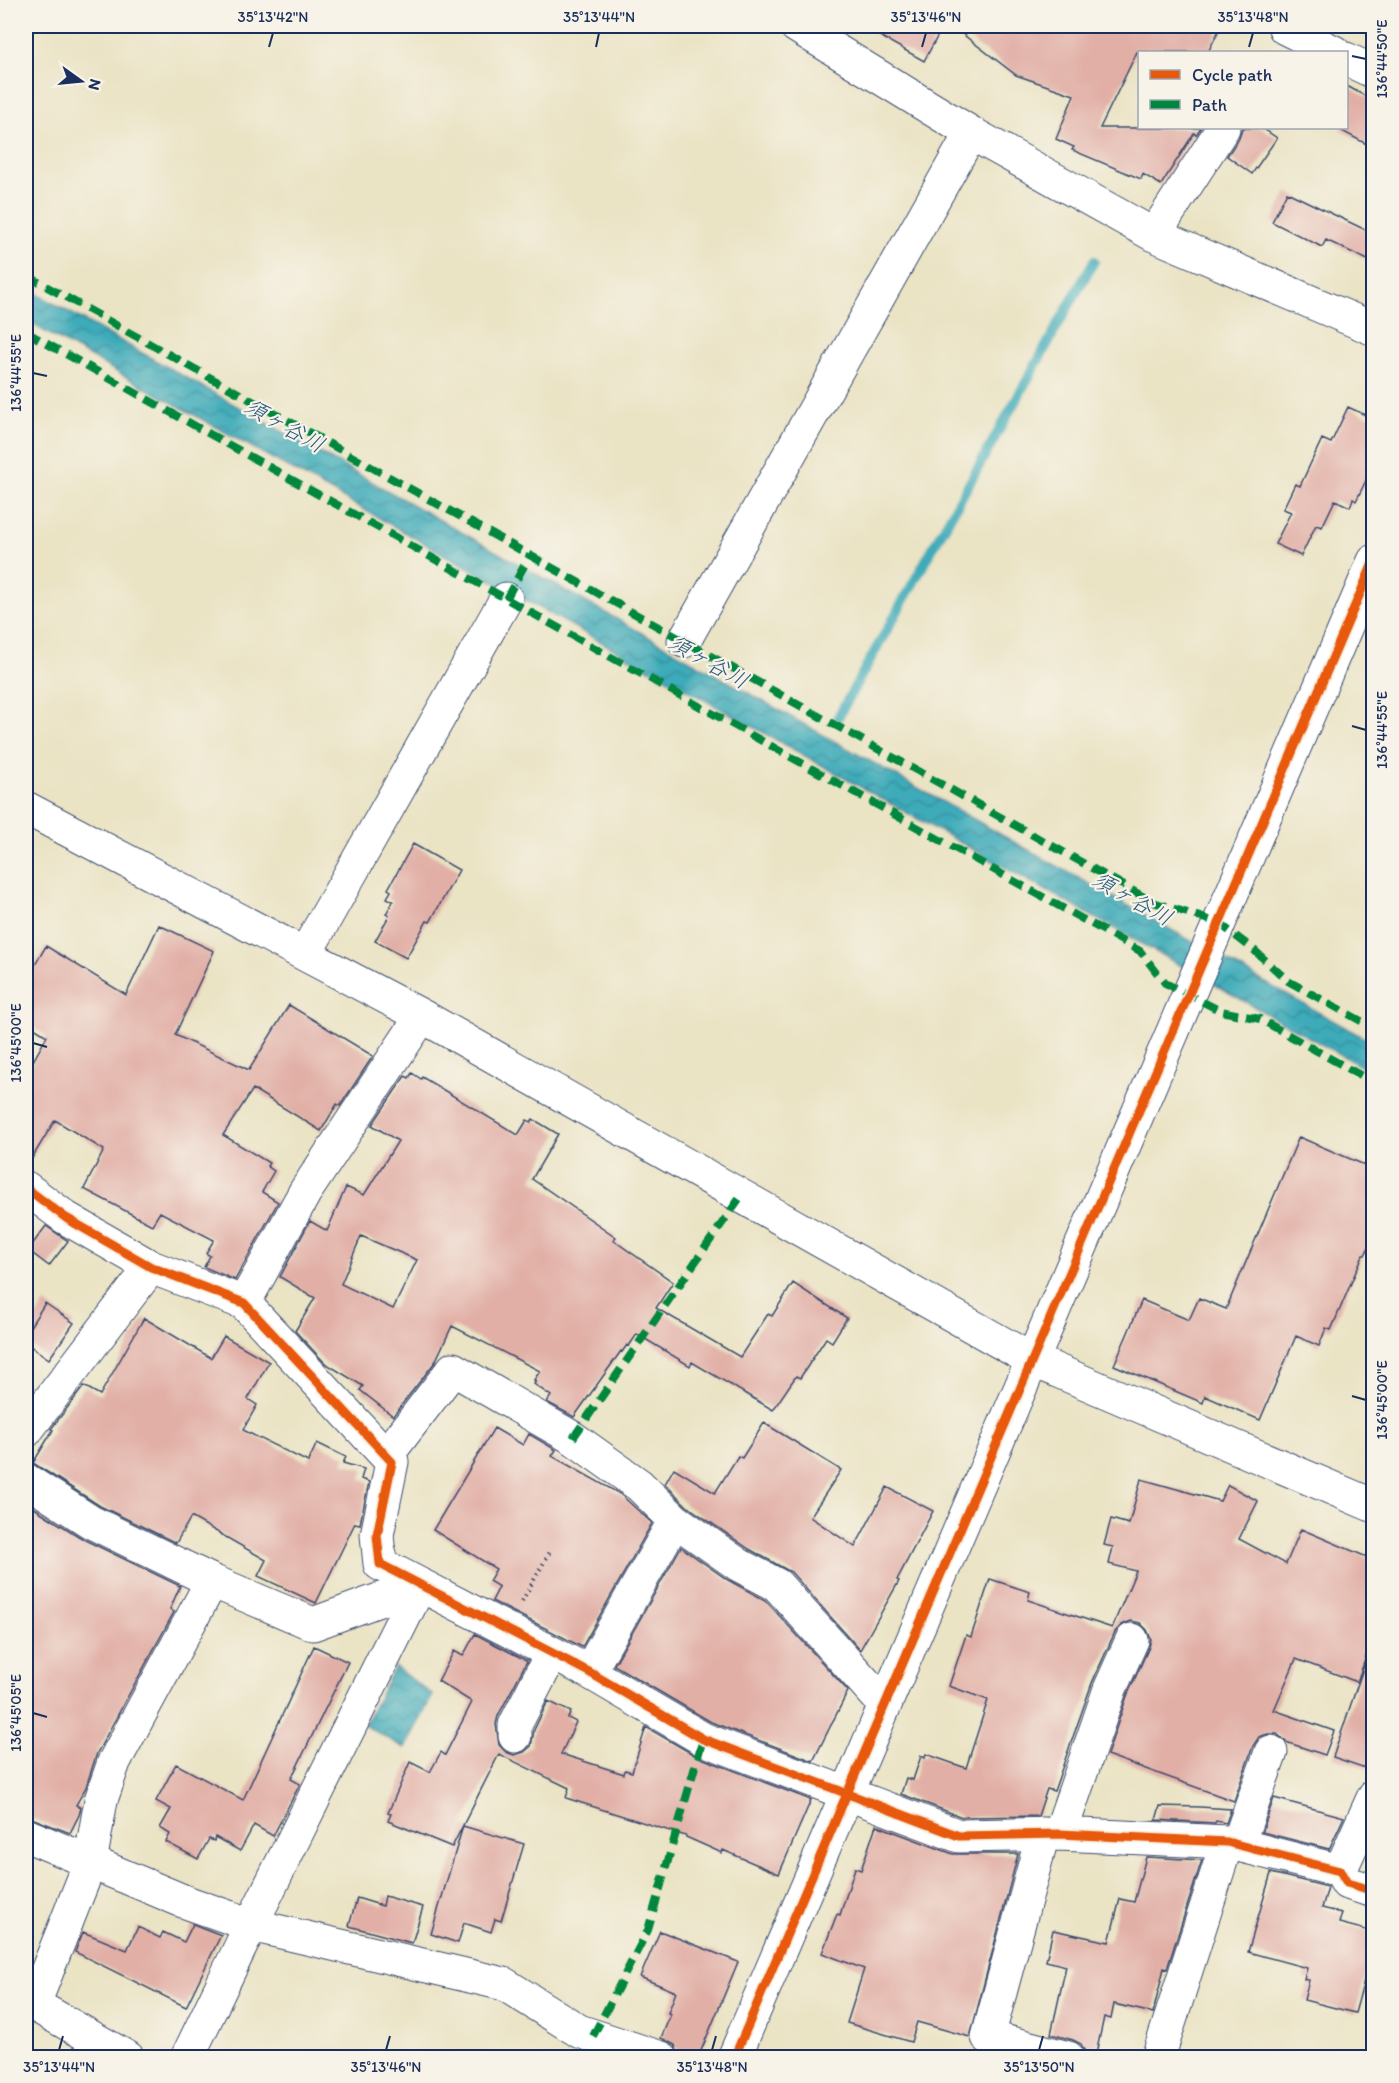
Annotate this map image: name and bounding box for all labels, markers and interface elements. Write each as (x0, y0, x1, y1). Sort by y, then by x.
text: 35°13'42"N (238, 8, 308, 26)
text: 35°13'44"N (563, 8, 635, 26)
text: 35°13'46"N (891, 8, 961, 26)
text: 35°13'48"N (1217, 8, 1289, 26)
text: 136°44'50"E (1373, 19, 1391, 99)
north arrow (51, 51, 111, 111)
legend (1138, 51, 1348, 129)
text: Cycle path (1192, 64, 1273, 86)
text: N (84, 77, 106, 92)
text: Path (1192, 94, 1227, 116)
text: 136°44'55"E (7, 334, 25, 412)
water label: 須ヶ谷川 (240, 392, 330, 459)
water label: 須ヶ谷川 (664, 628, 754, 695)
text: 136°44'55"E (1373, 691, 1391, 769)
water label: 須ヶ谷川 (1088, 865, 1178, 932)
text: 136°45'00"E (7, 1003, 25, 1083)
text: 136°45'00"E (1373, 1360, 1391, 1440)
text: 136°45'05"E (7, 1674, 25, 1752)
text: 35°13'44"N (23, 2058, 95, 2076)
text: 35°13'46"N (351, 2058, 421, 2076)
text: 35°13'48"N (676, 2058, 748, 2076)
text: 35°13'50"N (1003, 2058, 1075, 2076)

